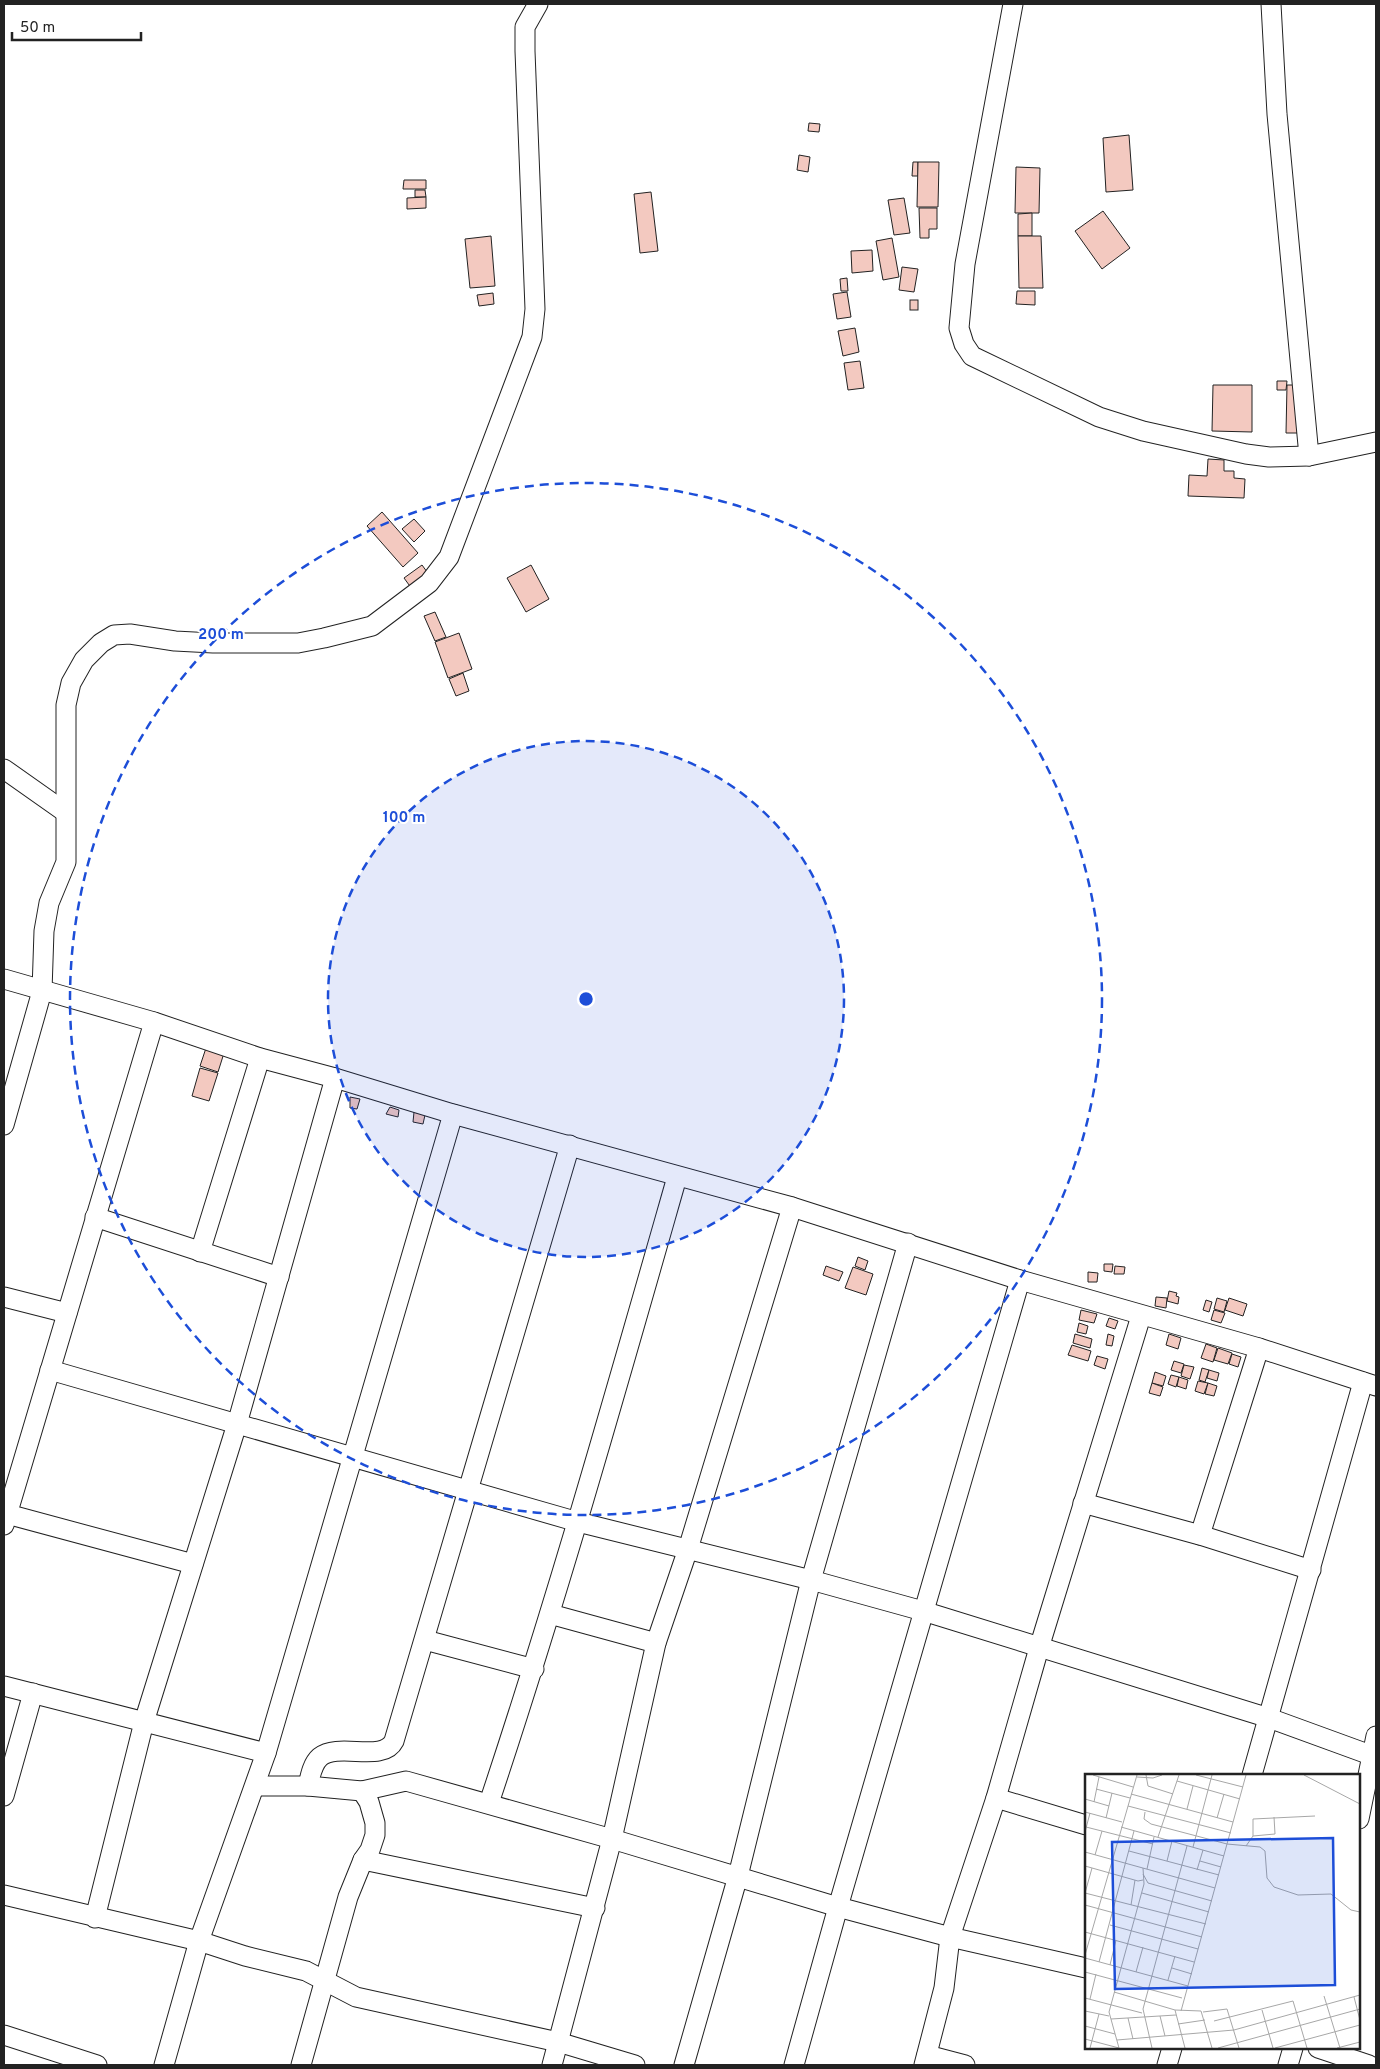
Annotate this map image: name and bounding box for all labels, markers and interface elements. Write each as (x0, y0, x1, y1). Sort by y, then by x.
scale bar (12, 10, 141, 42)
text: 50 m (20, 19, 55, 38)
text: 200 m (198, 626, 244, 645)
text: 100 m (383, 809, 425, 828)
centre of rings (577, 990, 595, 1008)
inset map (1085, 1774, 1360, 2049)

